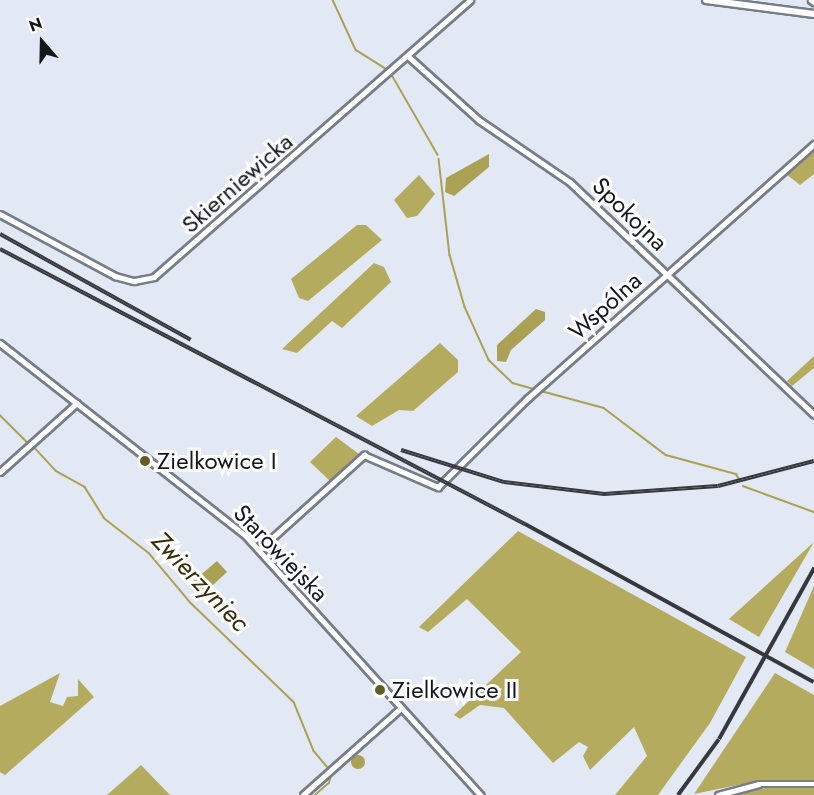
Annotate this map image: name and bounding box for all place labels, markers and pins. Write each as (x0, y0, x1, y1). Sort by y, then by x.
place label: Zielkowice I (157, 447, 277, 475)
marker: Zielkowice I (138, 454, 152, 468)
place label: Zielkowice II (392, 676, 517, 704)
marker: Zielkowice II (373, 683, 387, 697)

